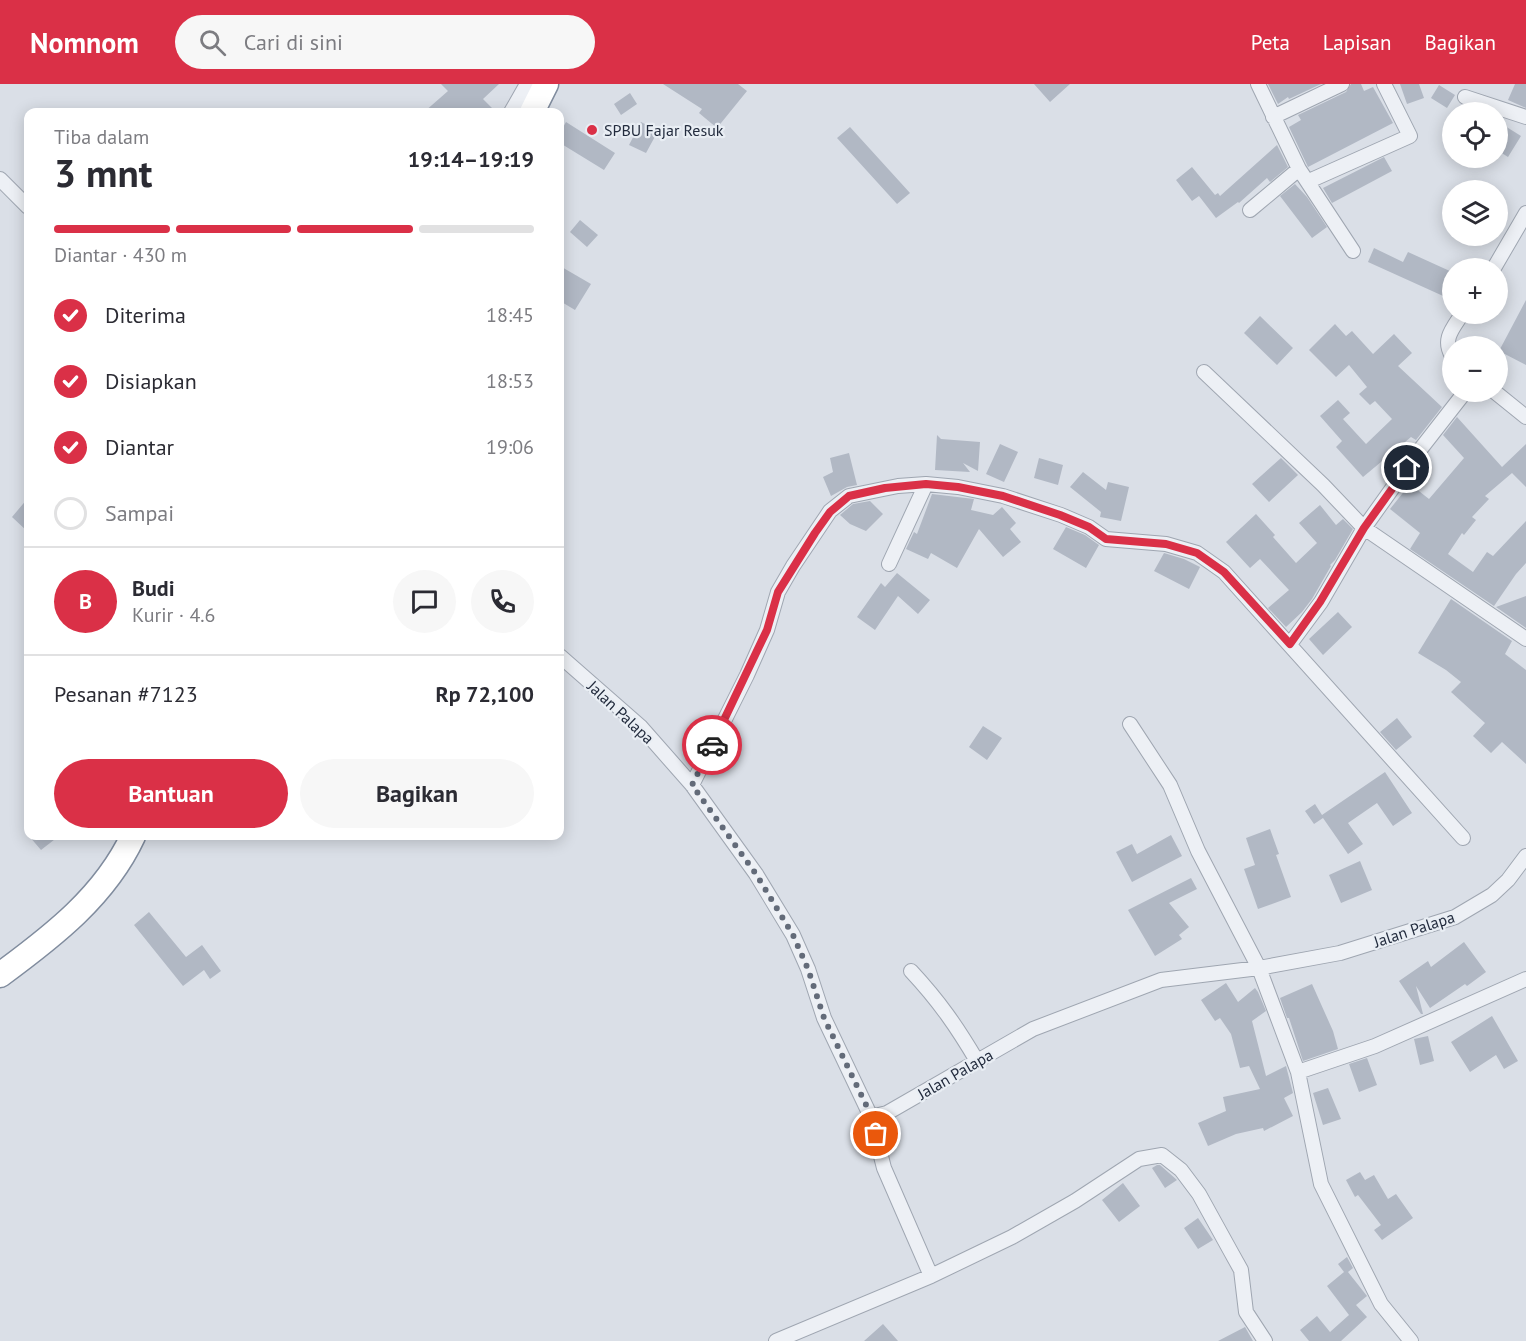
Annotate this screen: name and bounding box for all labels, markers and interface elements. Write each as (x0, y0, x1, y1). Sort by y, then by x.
search box (175, 15, 595, 69)
text: Nomnom (30, 24, 139, 61)
icon: search (196, 26, 229, 59)
text: Cari di sini (244, 28, 343, 56)
text: Peta (1251, 29, 1290, 56)
text: Lapisan (1323, 29, 1391, 56)
text: Bagikan (1424, 29, 1496, 56)
map controls (1442, 102, 1508, 402)
button: locate (1442, 102, 1508, 168)
place label: SPBU Fajar Resuk (604, 120, 724, 140)
marker: SPBU Fajar Resuk (585, 123, 599, 137)
text: Tiba dalam (54, 124, 149, 150)
text: 19:14–19:19 (408, 145, 534, 173)
text: 3 mnt (54, 147, 152, 198)
button: layers (1442, 180, 1508, 246)
text: Diantar · 430 m (54, 242, 187, 268)
button: + (1442, 258, 1508, 324)
icon: check (54, 299, 87, 332)
text: Diterima (105, 301, 186, 329)
text: 18:45 (486, 302, 534, 328)
button: − (1442, 336, 1508, 402)
icon: check (54, 365, 87, 398)
text: Disiapkan (105, 367, 197, 395)
text: 18:53 (486, 368, 534, 394)
icon: check (54, 431, 87, 464)
text: Diantar (105, 433, 174, 461)
text: 19:06 (486, 434, 534, 460)
pin (1381, 442, 1432, 493)
icon: home (1390, 451, 1423, 484)
text: Sampai (105, 499, 174, 527)
button: chat (393, 570, 456, 633)
button: phone (471, 570, 534, 633)
text: Budi (132, 574, 175, 602)
text: B (79, 587, 92, 615)
text: Kurir · 4.6 (132, 602, 215, 628)
street label: Jalan Palapa (583, 675, 658, 748)
text: Pesanan #7123 (54, 680, 198, 708)
text: Rp 72,100 (435, 680, 534, 708)
courier (682, 715, 742, 775)
icon: car (696, 729, 729, 762)
button: Bantuan (54, 759, 288, 828)
button: Bagikan (300, 759, 534, 828)
street label: Jalan Palapa (1370, 907, 1457, 952)
street label: Jalan Palapa (913, 1044, 996, 1104)
pin (850, 1108, 901, 1159)
icon: bag (859, 1117, 892, 1150)

